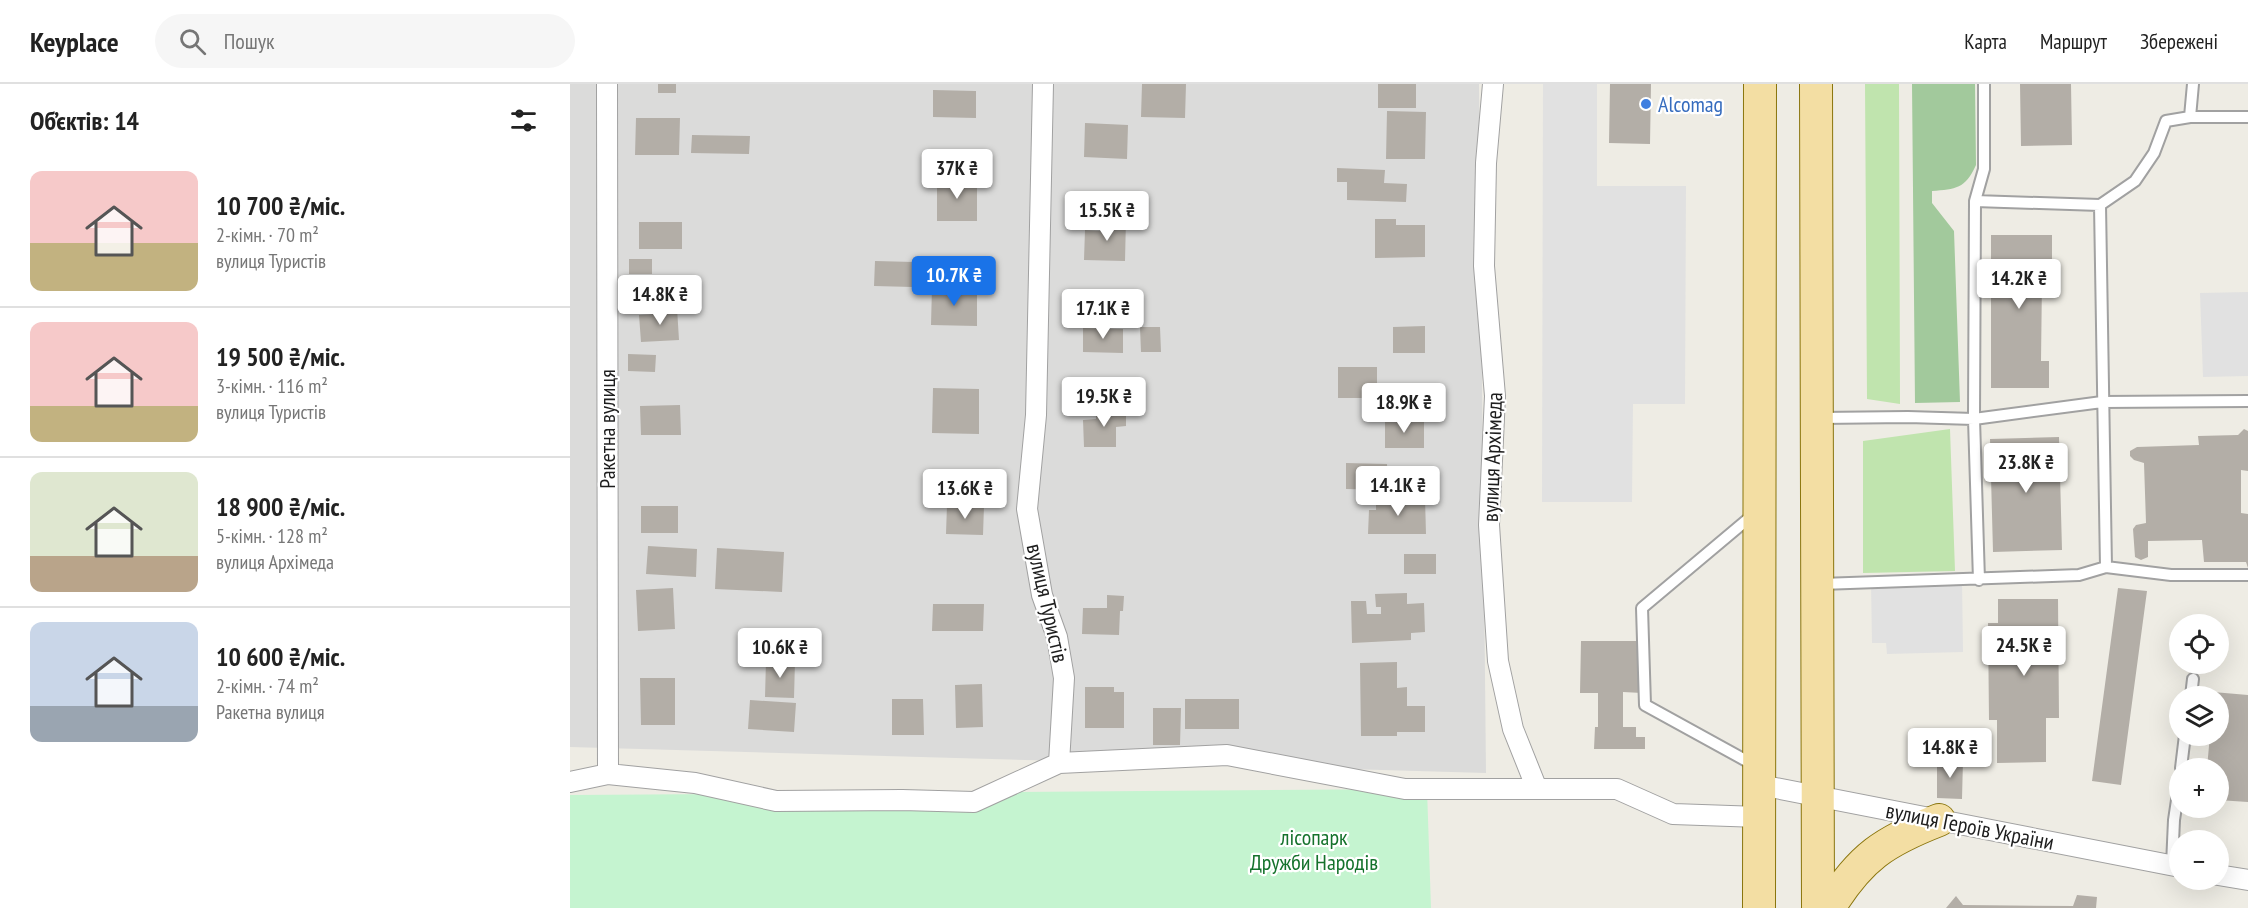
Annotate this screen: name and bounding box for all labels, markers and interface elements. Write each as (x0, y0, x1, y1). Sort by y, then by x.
search box (155, 14, 575, 68)
text: Keyplace (30, 23, 119, 60)
icon: search (176, 25, 209, 58)
text: Пошук (224, 27, 275, 55)
text: Карта (1964, 28, 2007, 55)
text: Маршрут (2040, 28, 2107, 55)
text: Збережені (2140, 28, 2218, 55)
place label: Alcomag (1658, 90, 1723, 118)
marker: Alcomag (1639, 97, 1653, 111)
text: Об’єктів: 14 (30, 104, 139, 137)
icon: filters (507, 104, 540, 137)
pin: 37K ₴ (915, 149, 999, 200)
text: 37K ₴ (936, 155, 978, 181)
text: 10 700 ₴/міс. (216, 189, 345, 222)
pin: 15.5K ₴ (1052, 191, 1162, 242)
icon: home (78, 195, 150, 267)
text: 15.5K ₴ (1079, 197, 1135, 223)
text: 2-кімн. · 70 m² (216, 222, 319, 248)
text: вулиця Туристів (216, 248, 326, 274)
pin: 10.7K ₴ (899, 256, 1009, 307)
pin: 14.2K ₴ (1964, 259, 2074, 310)
text: 10.7K ₴ (926, 262, 982, 288)
text: 14.2K ₴ (1991, 265, 2047, 291)
pin: 14.8K ₴ (605, 275, 715, 326)
text: 14.8K ₴ (632, 281, 688, 307)
pin: 17.1K ₴ (1048, 289, 1158, 340)
text: 17.1K ₴ (1076, 295, 1130, 321)
text: 19 500 ₴/міс. (216, 340, 345, 373)
icon: home (78, 346, 150, 418)
street label: Ракетна вулиця (593, 369, 621, 489)
text: 3-кімн. · 116 m² (216, 373, 328, 399)
pin: 19.5K ₴ (1049, 377, 1159, 428)
text: 19.5K ₴ (1076, 383, 1132, 409)
pin: 18.9K ₴ (1349, 383, 1459, 434)
text: 18.9K ₴ (1376, 389, 1432, 415)
street label: вулиця Архімеда (1476, 392, 1508, 522)
text: вулиця Туристів (216, 399, 326, 425)
pin: 23.8K ₴ (1971, 443, 2081, 494)
text: 23.8K ₴ (1998, 449, 2054, 475)
pin: 14.1K ₴ (1343, 466, 1453, 517)
pin: 13.6K ₴ (910, 469, 1020, 520)
text: 14.1K ₴ (1370, 472, 1426, 498)
text: 13.6K ₴ (937, 475, 993, 501)
text: 18 900 ₴/міс. (216, 490, 345, 523)
icon: home (78, 496, 150, 568)
text: 5-кімн. · 128 m² (216, 523, 328, 549)
street label: вулиця Туристів (1021, 541, 1075, 665)
text: вулиця Архімеда (216, 549, 334, 575)
map controls (2169, 614, 2229, 890)
button: locate (2169, 614, 2229, 674)
pin: 24.5K ₴ (1969, 626, 2079, 677)
pin: 10.6K ₴ (725, 628, 835, 679)
text: 24.5K ₴ (1996, 632, 2052, 658)
text: 10.6K ₴ (752, 634, 808, 660)
text: 10 600 ₴/міс. (216, 640, 345, 673)
icon: home (78, 646, 150, 718)
text: 2-кімн. · 74 m² (216, 673, 319, 699)
button: layers (2169, 686, 2229, 746)
text: Ракетна вулиця (216, 699, 325, 725)
pin: 14.8K ₴ (1895, 728, 2005, 779)
text: 14.8K ₴ (1922, 734, 1978, 760)
button: + (2169, 758, 2229, 818)
street label: вулиця Героїв України (1884, 796, 2056, 856)
park label: лісопарк Дружби Народів (1250, 823, 1378, 876)
button: − (2169, 830, 2229, 890)

